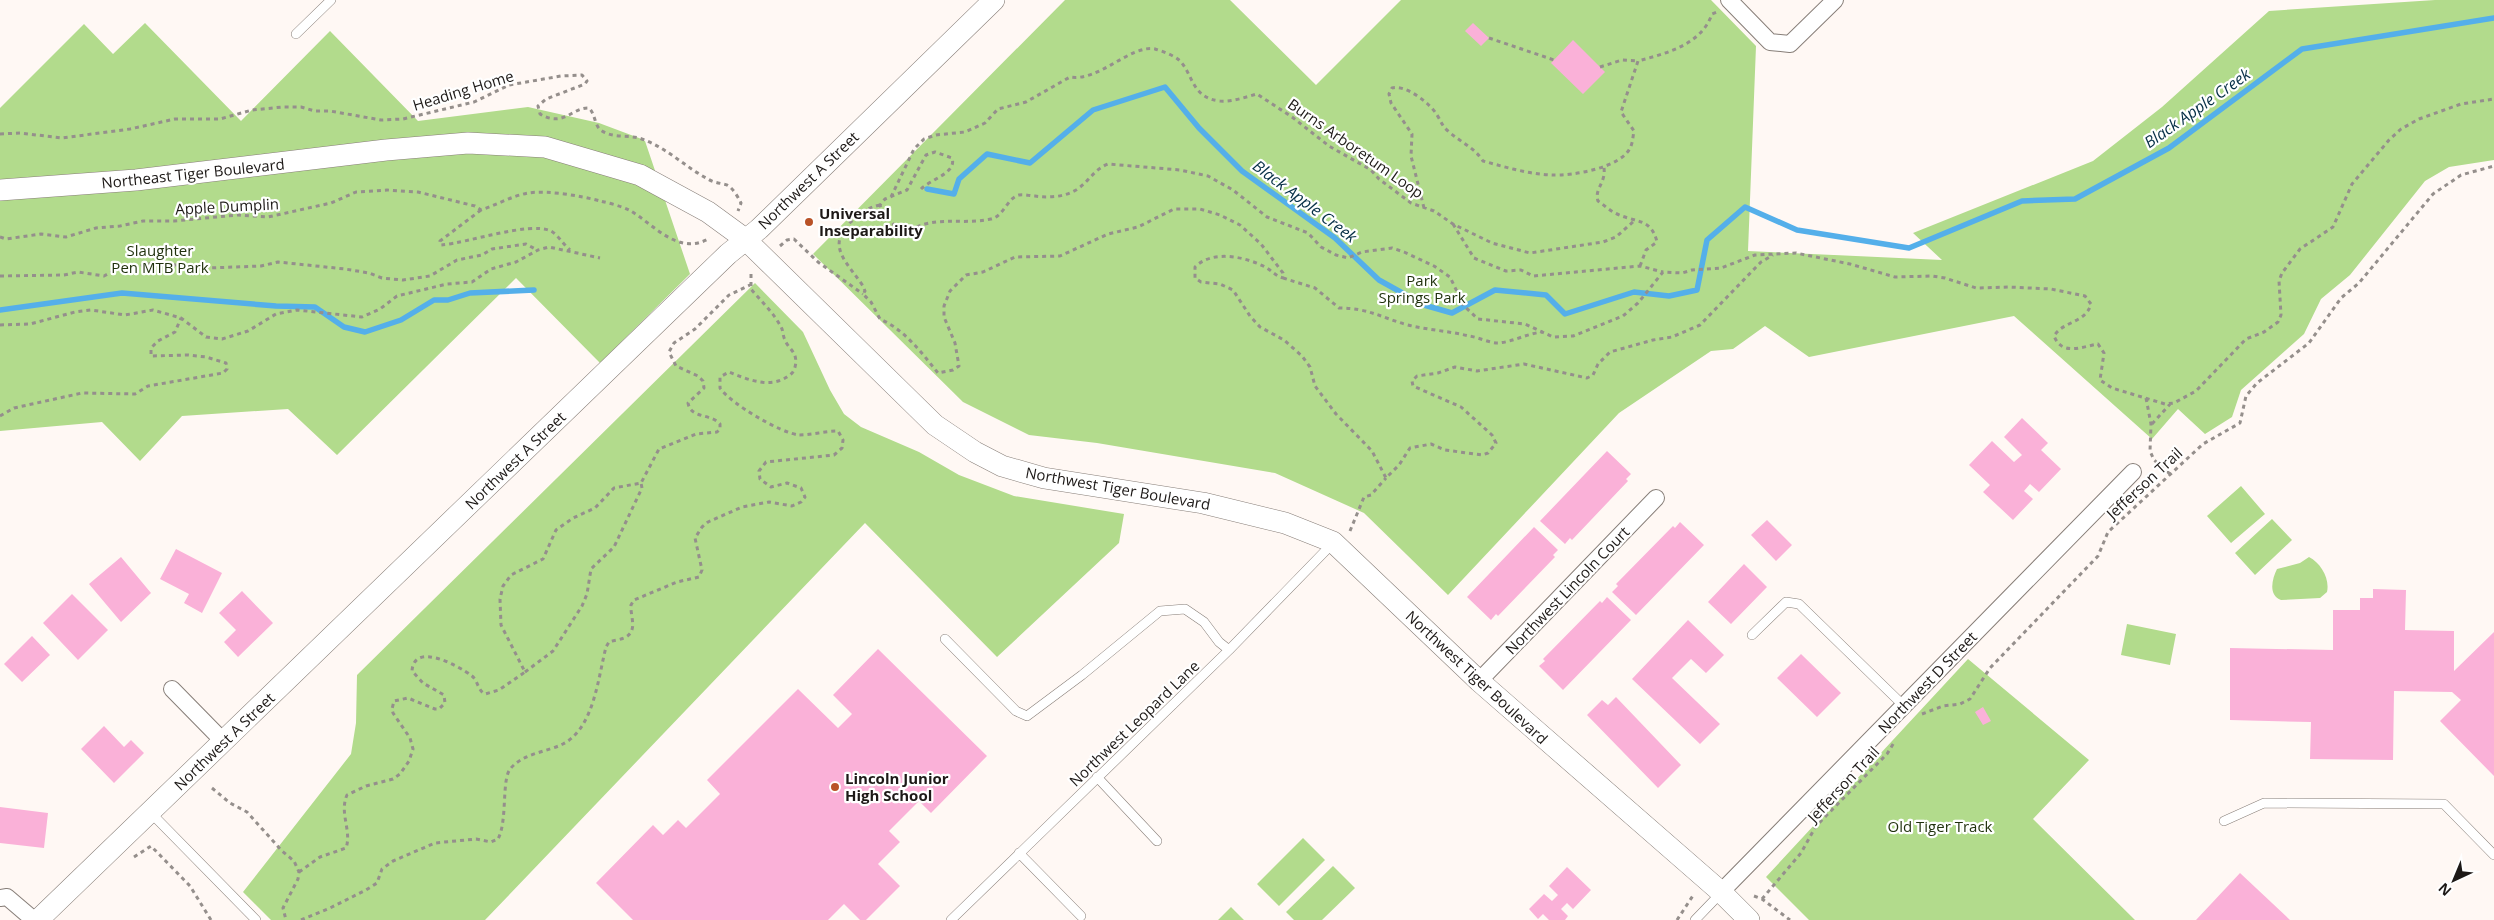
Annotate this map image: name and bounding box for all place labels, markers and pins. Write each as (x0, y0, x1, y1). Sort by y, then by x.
place label: Universal Inseparability (819, 203, 923, 240)
marker: Universal Inseparability (803, 216, 815, 228)
place label: Lincoln Junior High School (845, 768, 949, 805)
marker: Lincoln Junior High School (829, 781, 841, 793)

